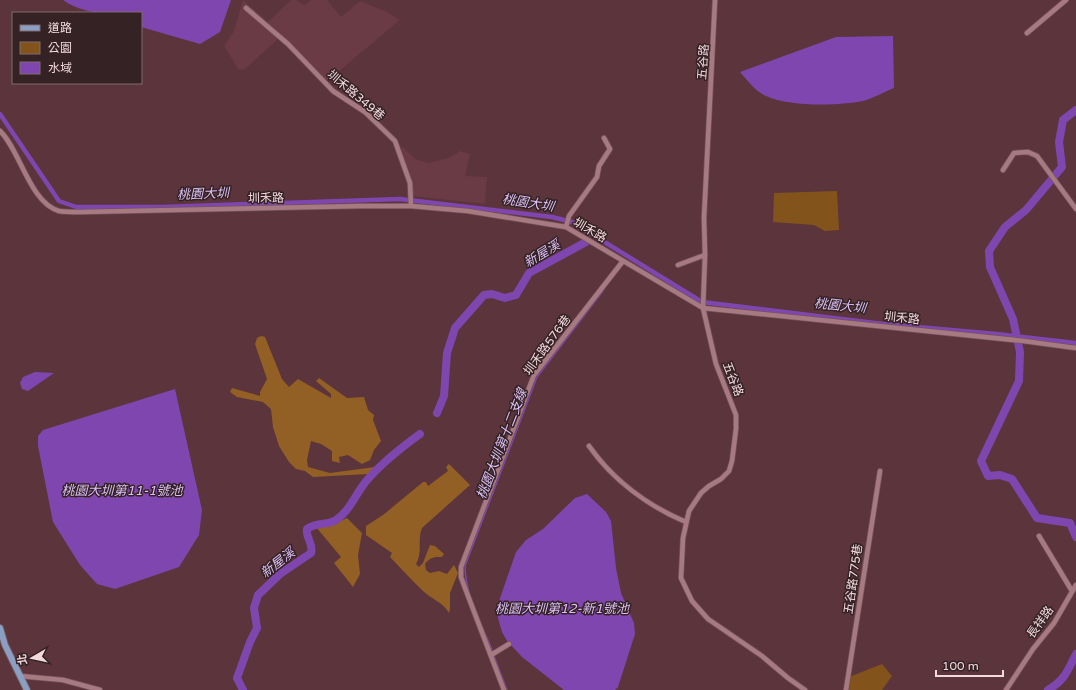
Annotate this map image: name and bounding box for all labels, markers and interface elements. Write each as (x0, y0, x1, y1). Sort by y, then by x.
legend (12, 12, 142, 84)
text: 道路 (48, 21, 72, 35)
text: 公園 (48, 41, 72, 55)
street label: 五谷路 (695, 44, 711, 80)
text: 水域 (48, 61, 72, 75)
street label: 圳禾路349巷 (324, 67, 388, 123)
water label: 桃園大圳 (177, 185, 231, 203)
street label: 圳禾路 (248, 191, 284, 205)
water label: 桃園大圳 (501, 191, 557, 215)
street label: 圳禾路 (571, 215, 609, 245)
water label: 新屋溪 (521, 236, 565, 271)
water label: 桃園大圳 (813, 295, 869, 317)
street label: 圳禾路 (883, 309, 921, 327)
street label: 圳禾路576巷 (521, 312, 573, 378)
street label: 五谷路 (720, 360, 746, 398)
water label: 桃園大圳第十二支線 (474, 385, 531, 501)
water label: 桃園大圳第11-1號池 (62, 483, 184, 499)
water label: 新屋溪 (258, 543, 300, 581)
street label: 五谷路775巷 (841, 543, 865, 615)
water label: 桃園大圳第12-新1號池 (495, 601, 631, 617)
street label: 長祥路 (1024, 603, 1056, 641)
north arrow (12, 638, 52, 678)
scale bar (936, 652, 1003, 678)
text: 北 (15, 653, 30, 666)
text: 100 m (942, 659, 979, 673)

